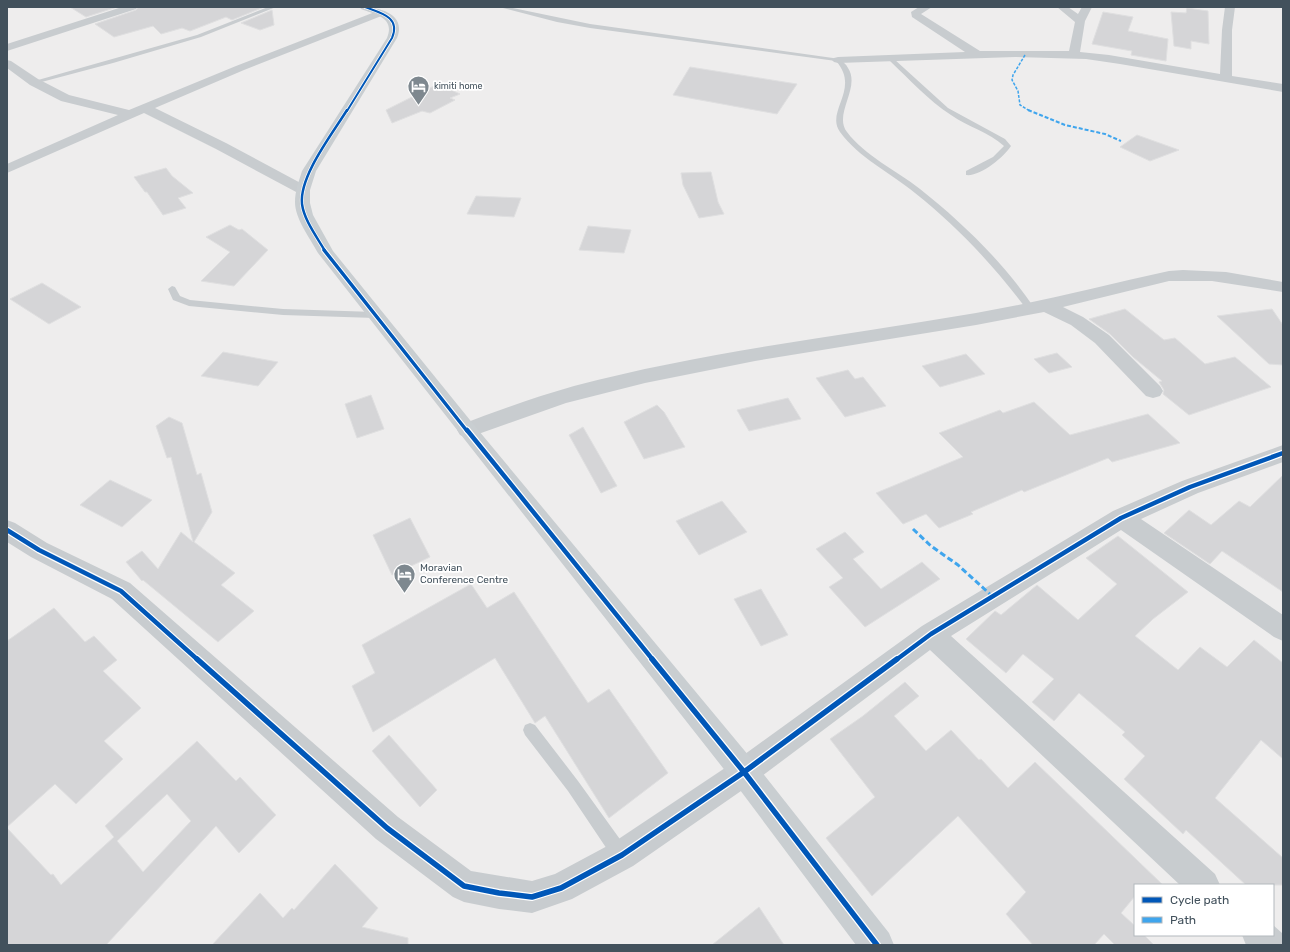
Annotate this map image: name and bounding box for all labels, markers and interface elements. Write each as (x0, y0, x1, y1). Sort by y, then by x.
hotel icon: kimiti home (406, 73, 432, 106)
place label: kimiti home (434, 81, 483, 91)
hotel icon: Moravian Conference Centre (392, 561, 418, 594)
place label: Moravian Conference Centre (420, 562, 509, 586)
legend (1134, 884, 1274, 936)
text: Cycle path (1170, 893, 1229, 907)
text: Path (1170, 913, 1196, 927)

